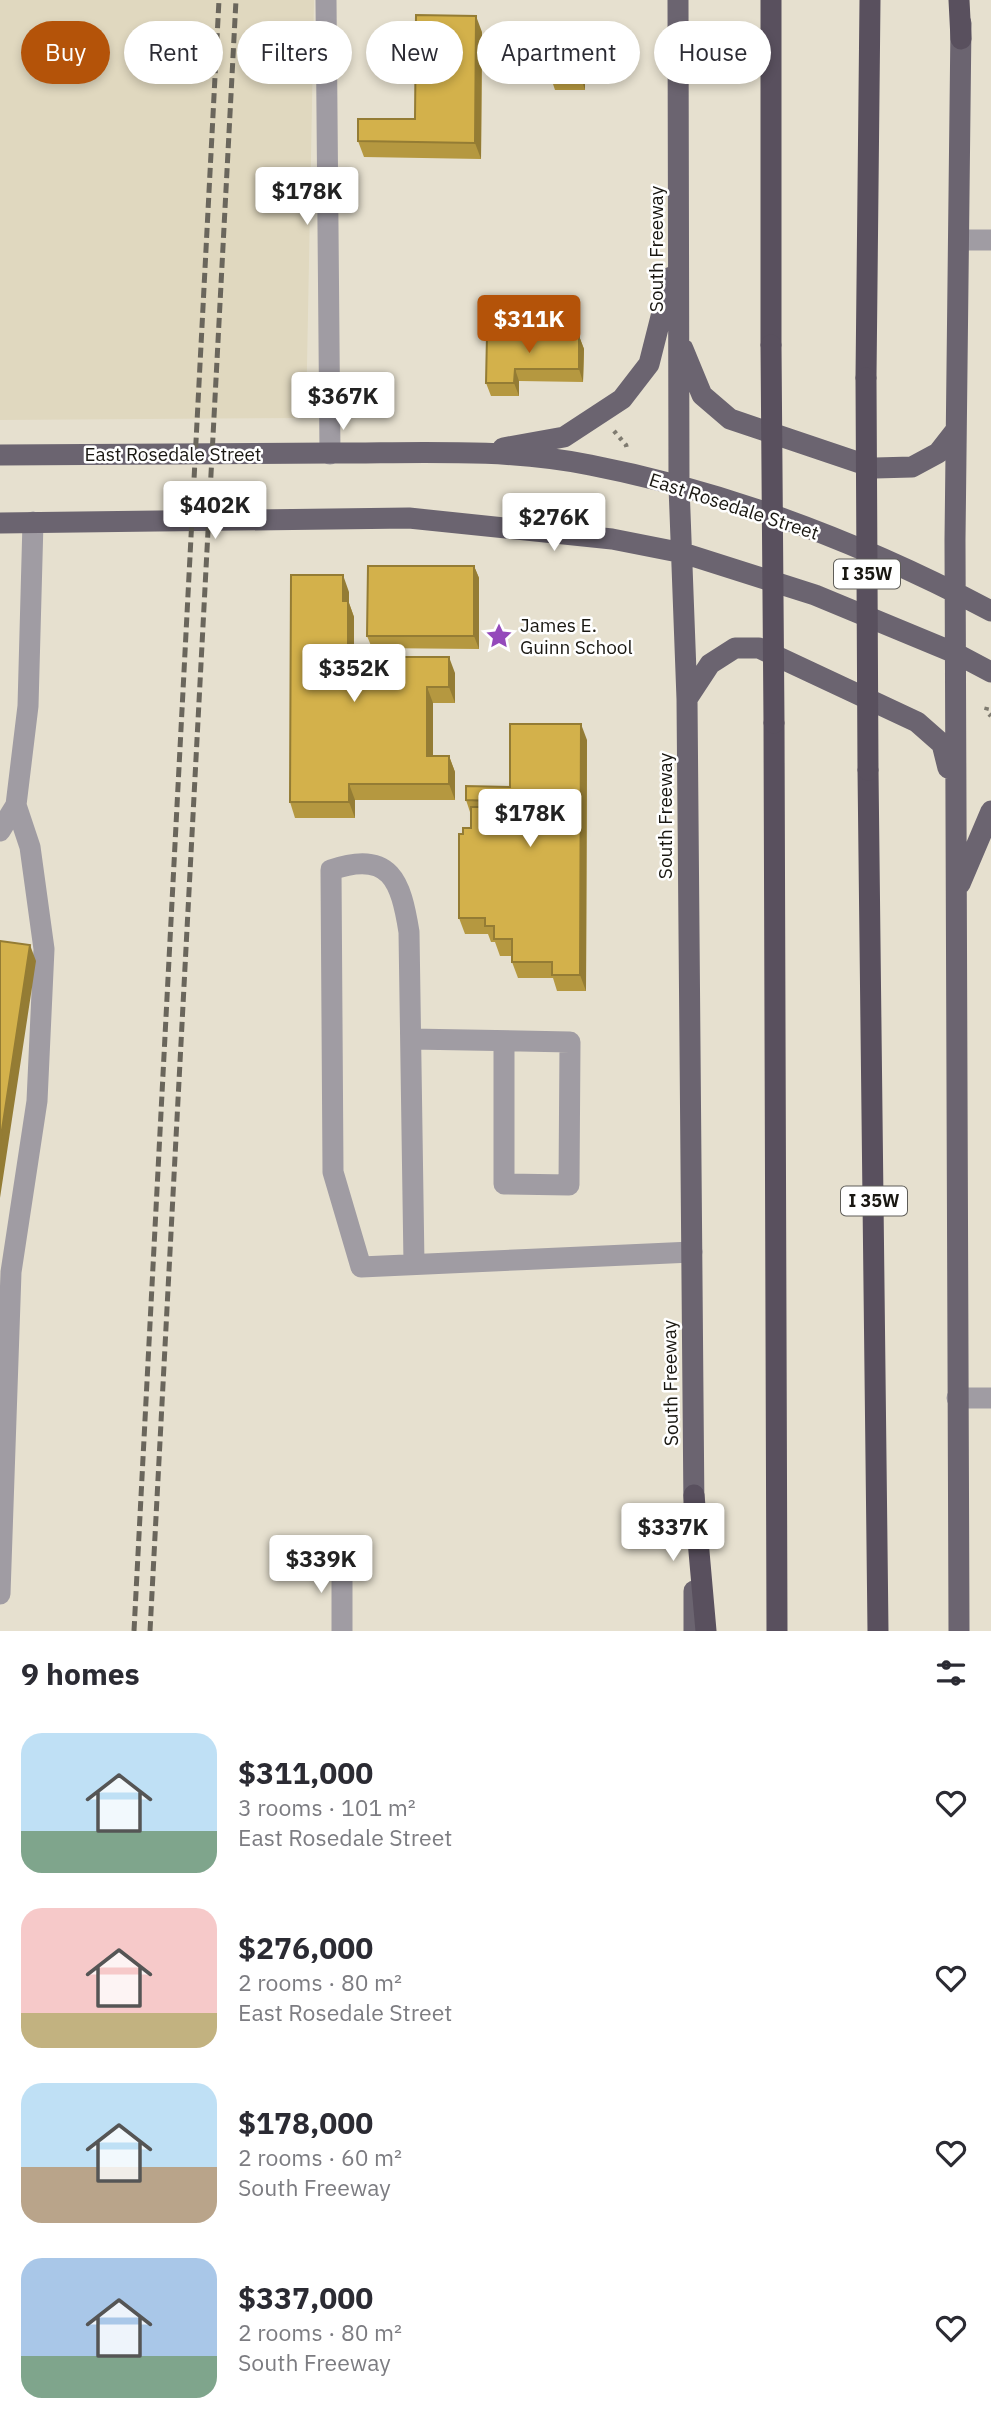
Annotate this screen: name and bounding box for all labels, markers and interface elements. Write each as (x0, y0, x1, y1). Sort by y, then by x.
chip: Buy (21, 21, 110, 84)
chip: Rent (124, 21, 223, 84)
chip: Filters (237, 21, 352, 84)
chip: New (366, 21, 463, 84)
chip: Apartment (477, 21, 640, 84)
chip: House (654, 21, 771, 84)
pin: $178K (258, 168, 356, 227)
text: $178K (271, 175, 343, 205)
street label: South Freeway (644, 185, 668, 312)
pin: $311K (480, 296, 578, 355)
text: $311K (493, 303, 565, 333)
pin: $367K (294, 372, 392, 432)
text: $367K (307, 380, 379, 410)
street label: East Rosedale Street (84, 442, 262, 466)
street label: East Rosedale Street (646, 467, 822, 545)
pin: $402K (166, 482, 264, 541)
text: $402K (179, 489, 251, 519)
pin: $276K (505, 494, 603, 553)
text: $276K (518, 501, 590, 531)
road number: I 35W (834, 560, 900, 588)
place label: James E. Guinn School (520, 613, 633, 659)
place icon: James E. Guinn School (484, 621, 514, 651)
pin: $352K (305, 644, 403, 704)
text: $352K (318, 652, 390, 682)
street label: South Freeway (653, 752, 677, 879)
pin: $178K (481, 790, 579, 849)
text: $178K (494, 797, 566, 827)
road number: I 35W (841, 1186, 907, 1216)
street label: South Freeway (657, 1319, 683, 1446)
pin: $337K (624, 1504, 722, 1563)
text: $337K (637, 1511, 709, 1541)
pin: $339K (272, 1536, 370, 1595)
text: $339K (285, 1543, 357, 1573)
text: 9 homes (21, 1654, 140, 1693)
icon: filters (932, 1654, 970, 1692)
text: $311,000 (238, 1753, 373, 1792)
icon: home (77, 1761, 161, 1845)
icon: heart (932, 1784, 970, 1822)
text: 3 rooms · 101 m² (238, 1792, 416, 1822)
text: East Rosedale Street (238, 1822, 452, 1852)
text: $276,000 (238, 1928, 373, 1967)
icon: home (77, 1936, 161, 2020)
icon: heart (932, 1959, 970, 1997)
text: 2 rooms · 80 m² (238, 1967, 402, 1997)
text: East Rosedale Street (238, 1997, 452, 2027)
text: $178,000 (238, 2103, 373, 2142)
icon: home (77, 2111, 161, 2195)
icon: heart (932, 2134, 970, 2172)
text: 2 rooms · 60 m² (238, 2142, 402, 2172)
text: South Freeway (238, 2172, 391, 2202)
text: $337,000 (238, 2278, 373, 2317)
icon: home (77, 2286, 161, 2370)
icon: heart (932, 2309, 970, 2347)
text: 2 rooms · 80 m² (238, 2317, 402, 2347)
text: South Freeway (238, 2347, 391, 2377)

